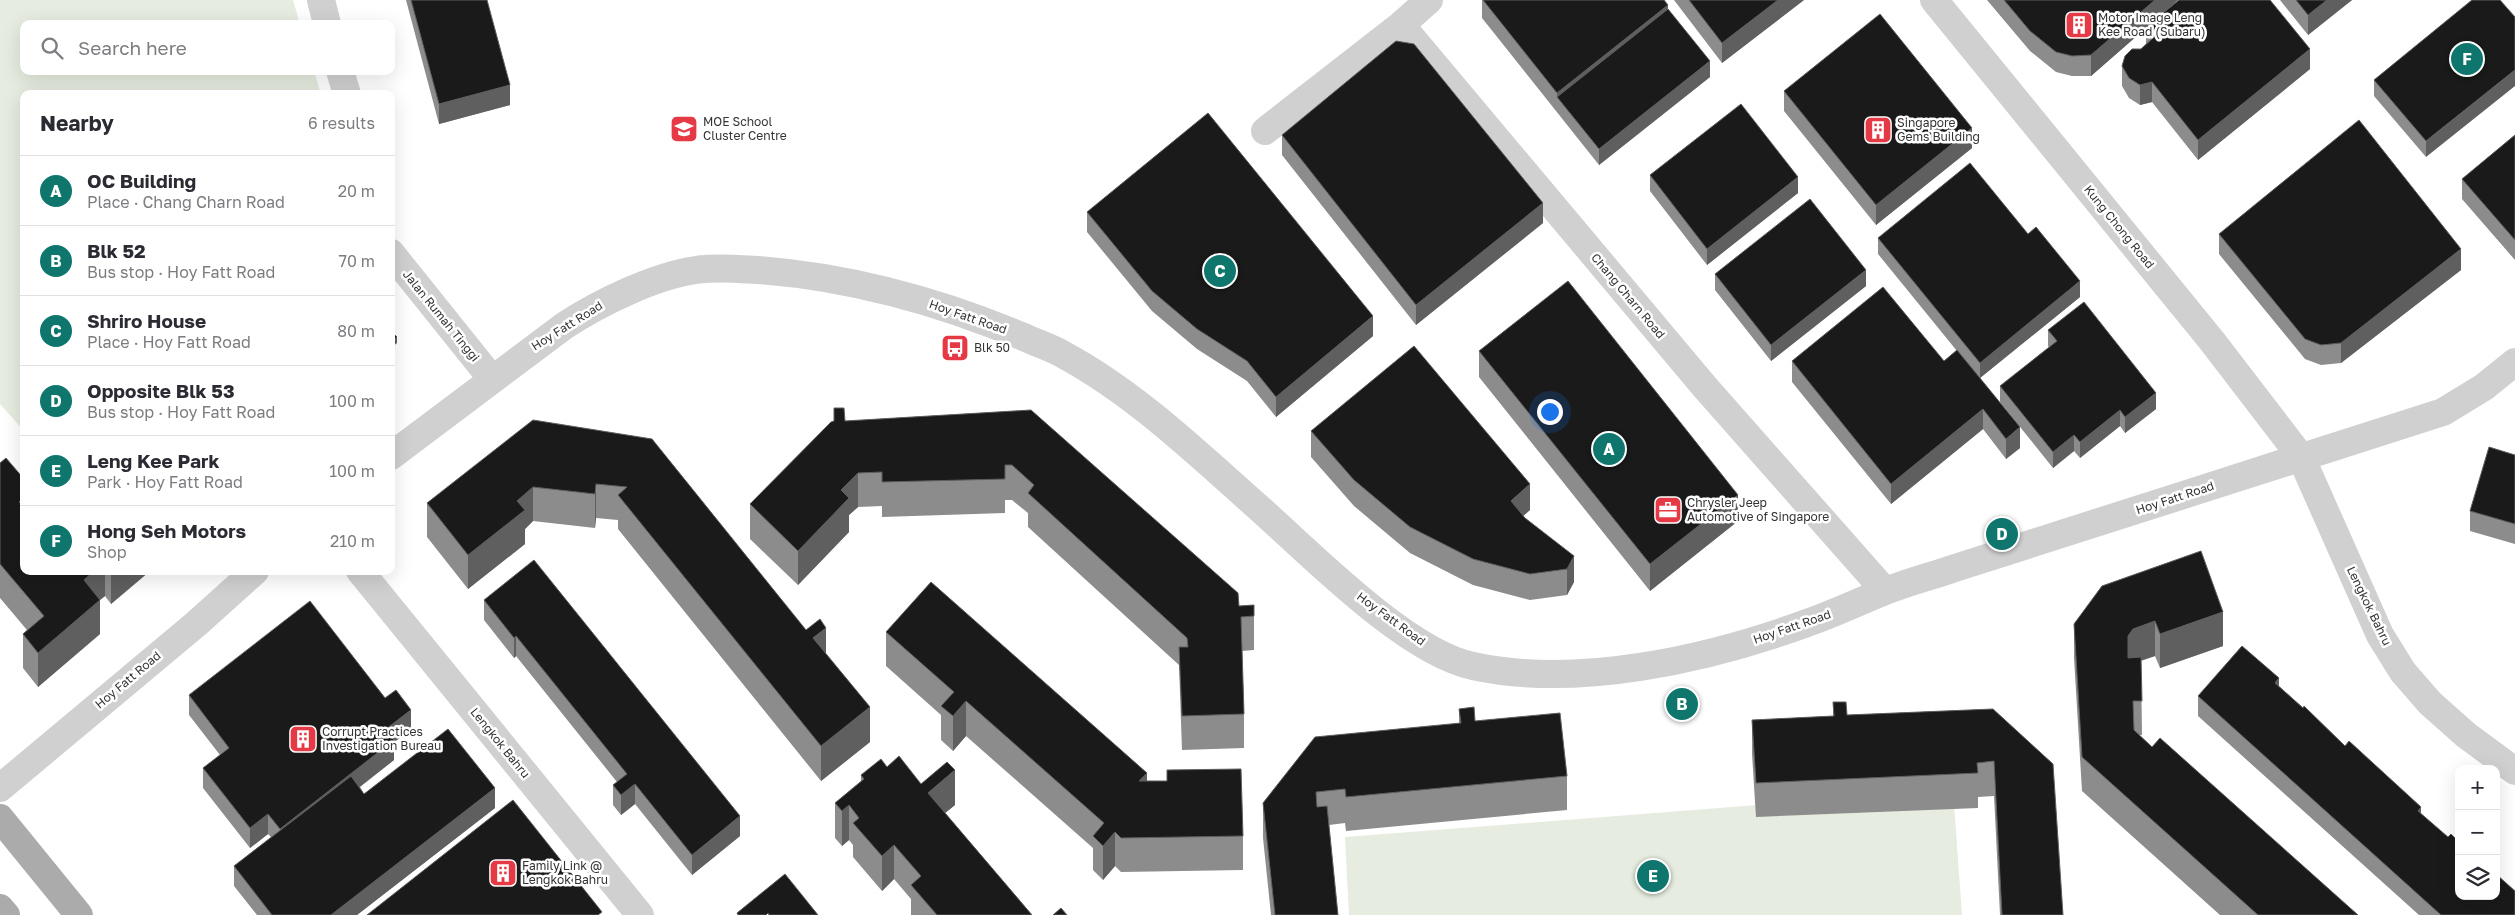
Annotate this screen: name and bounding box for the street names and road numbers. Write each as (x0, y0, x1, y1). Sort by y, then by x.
street label: Kung Chong Road (2081, 182, 2158, 271)
street label: Chang Charn Road (1588, 250, 1668, 341)
street label: Jalan Rumah Tinggi (400, 267, 483, 364)
street label: Hoy Fatt Road (927, 296, 1009, 337)
street label: Hoy Fatt Road (528, 298, 605, 353)
street label: Hoy Fatt Road (2134, 478, 2216, 517)
street label: Lengkok Bahru (2344, 564, 2395, 648)
street label: Hoy Fatt Road (1354, 589, 1429, 649)
street label: Hoy Fatt Road (1751, 606, 1833, 647)
street label: Hoy Fatt Road (92, 648, 164, 711)
street label: Lengkok Bahru (467, 705, 533, 781)

